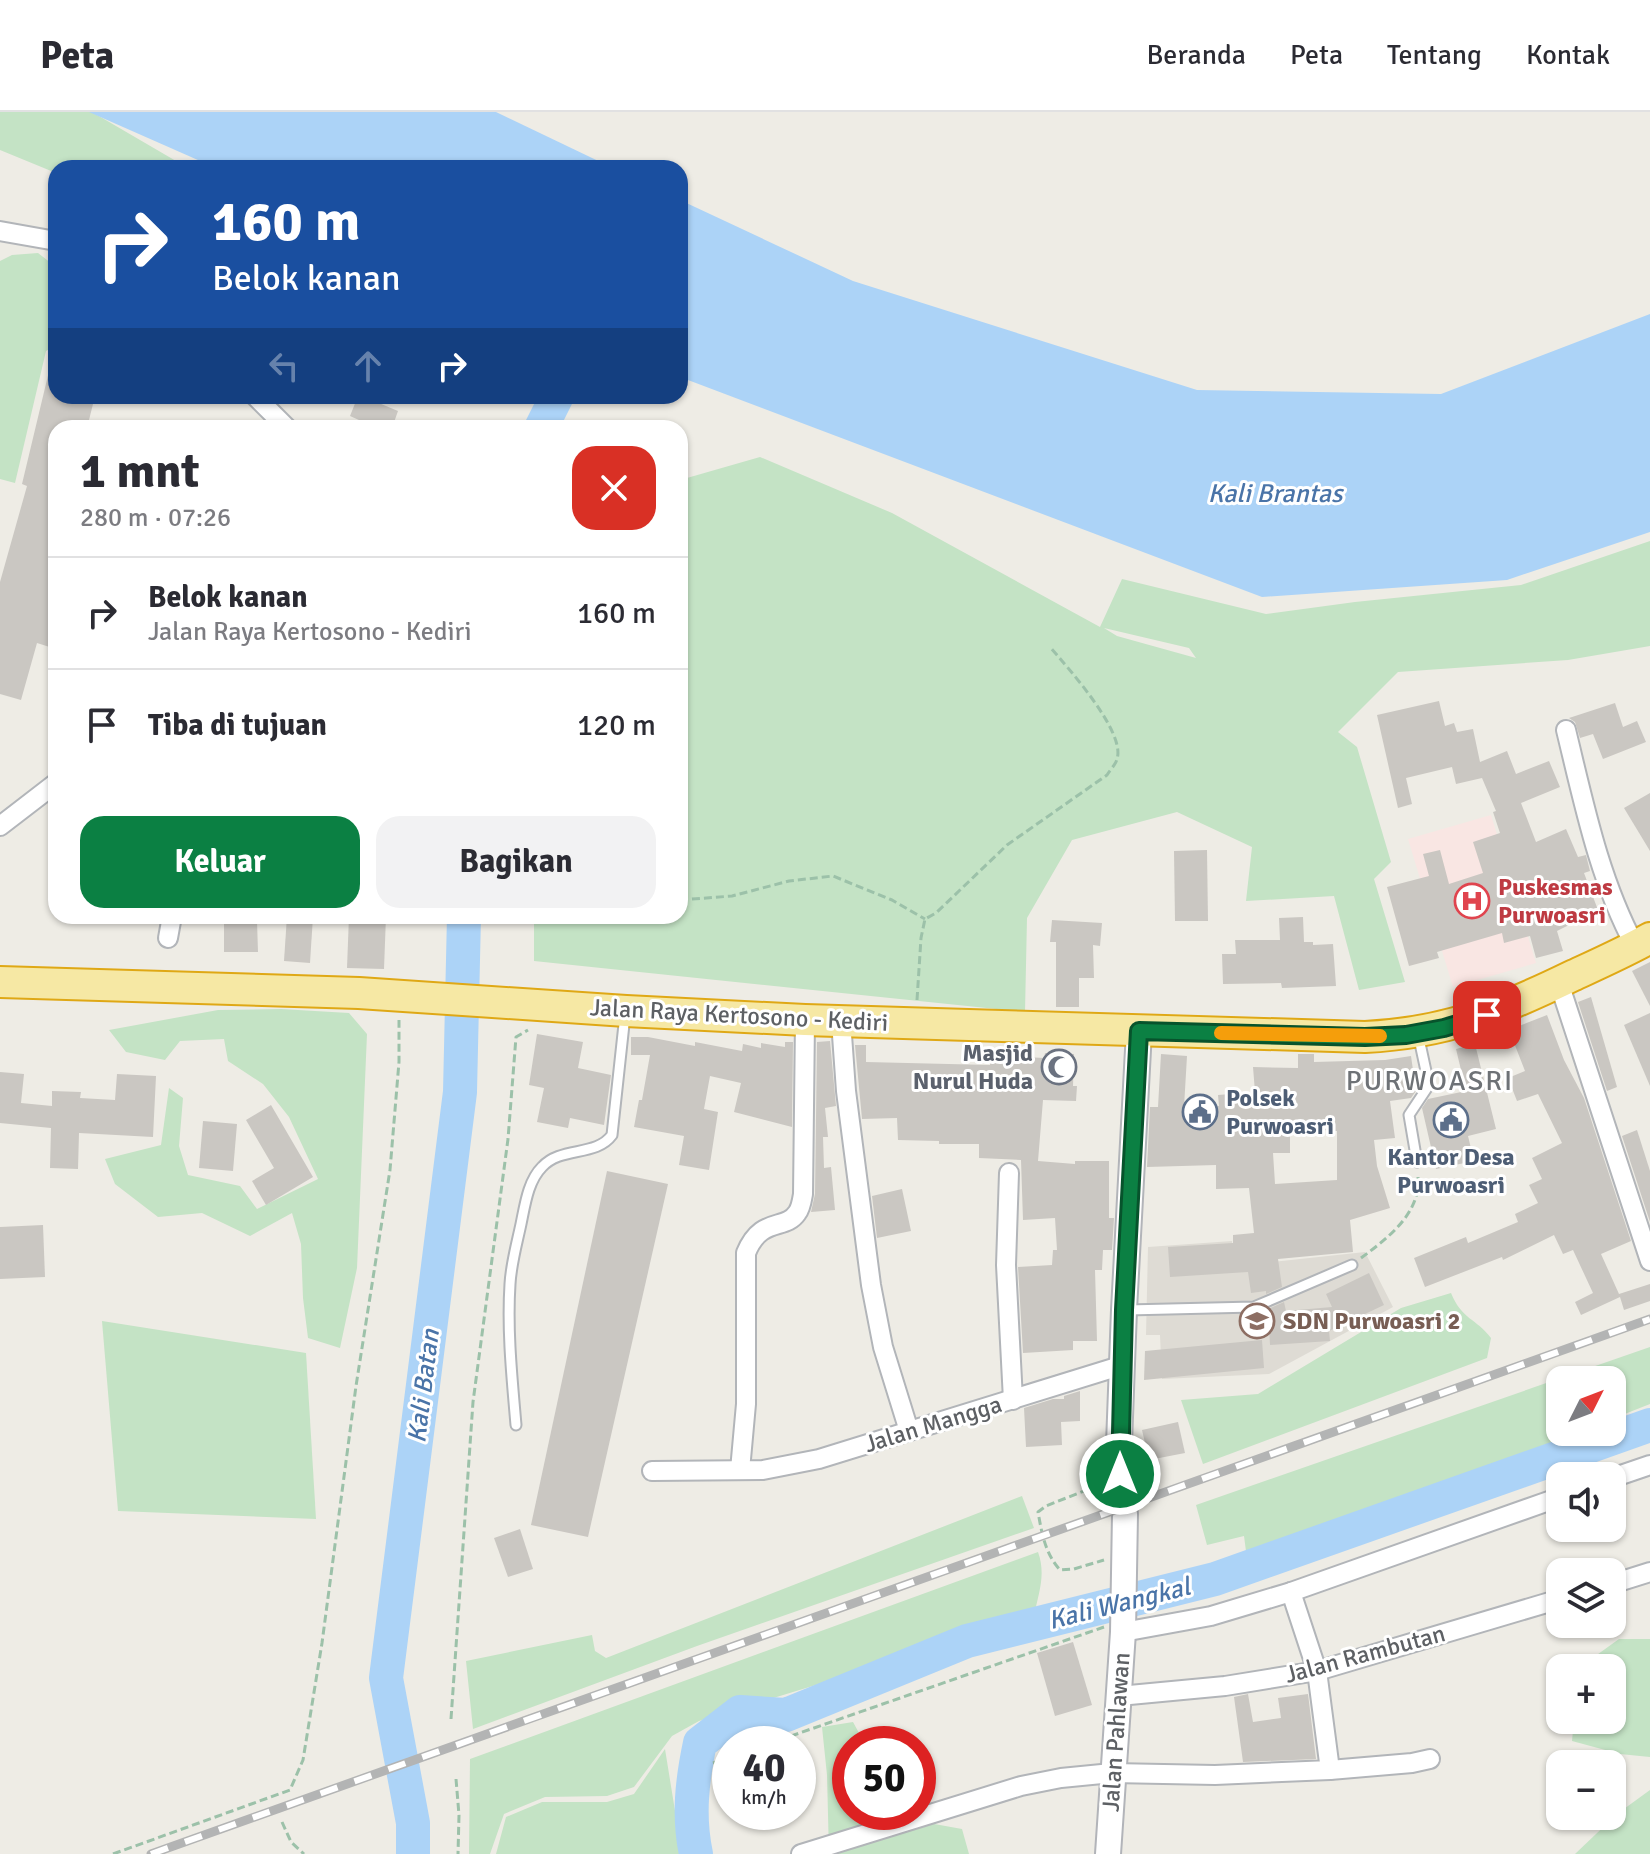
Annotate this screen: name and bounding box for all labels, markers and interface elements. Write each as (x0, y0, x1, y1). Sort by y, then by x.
text: Peta (40, 32, 114, 79)
text: Beranda (1146, 38, 1246, 72)
text: Peta (1290, 38, 1343, 72)
text: Tentang (1387, 38, 1482, 72)
text: Kontak (1526, 38, 1610, 72)
text: 160 m (212, 187, 360, 256)
icon: right (80, 192, 184, 296)
text: Belok kanan (212, 256, 401, 301)
icon: left (262, 344, 306, 388)
icon: ahead (346, 344, 390, 388)
icon: right (430, 344, 474, 388)
text: 1 mnt (80, 442, 200, 501)
button: close (572, 446, 656, 530)
water label: Kali Brantas (1208, 478, 1345, 510)
text: 280 m · 07:26 (80, 502, 231, 534)
text: Belok kanan (148, 579, 308, 616)
icon: right (80, 591, 124, 635)
text: 160 m (577, 595, 656, 632)
text: Jalan Raya Kertosono - Kediri (148, 616, 472, 648)
icon: arrive (80, 703, 124, 747)
text: Tiba di tujuan (148, 707, 327, 744)
text: 120 m (577, 707, 656, 744)
button: Keluar (80, 816, 360, 908)
button: Bagikan (376, 816, 656, 908)
place label: Puskesmas Purwoasri (1498, 872, 1613, 930)
hospital icon: Puskesmas Purwoasri (1453, 882, 1491, 920)
pin (1453, 981, 1521, 1049)
street label: Jalan Raya Kertosono - Kediri (589, 992, 889, 1038)
icon: arrive (1465, 993, 1509, 1037)
place label: Masjid Nurul Huda (913, 1038, 1033, 1096)
mosque icon: Masjid Nurul Huda (1040, 1048, 1078, 1086)
district label: PURWOASRI (1346, 1064, 1514, 1098)
place label: Polsek Purwoasri (1226, 1083, 1334, 1141)
public building icon: Polsek Purwoasri (1181, 1093, 1219, 1131)
public building icon: Kantor Desa Purwoasri (1432, 1101, 1470, 1139)
place label: Kantor Desa Purwoasri (1387, 1142, 1515, 1200)
school or university icon: SDN Purwoasri 2 (1238, 1302, 1276, 1340)
place label: SDN Purwoasri 2 (1283, 1306, 1460, 1336)
water label: Kali Batan (401, 1327, 447, 1445)
north arrow (1546, 1366, 1626, 1446)
map controls (1546, 1366, 1626, 1830)
street label: Jalan Mangga (861, 1389, 1005, 1459)
position arrow (1078, 1432, 1162, 1516)
button: sound (1546, 1462, 1626, 1542)
button: layers (1546, 1558, 1626, 1638)
water label: Kali Wangkal (1045, 1570, 1196, 1637)
street label: Jalan Rambutan (1281, 1618, 1449, 1690)
street label: Jalan Pahlawan (1095, 1651, 1137, 1813)
button: + (1546, 1654, 1626, 1734)
speed limit sign: 50 (832, 1726, 936, 1830)
text: 40 (742, 1743, 786, 1793)
button: − (1546, 1750, 1626, 1830)
text: km/h (741, 1785, 787, 1810)

